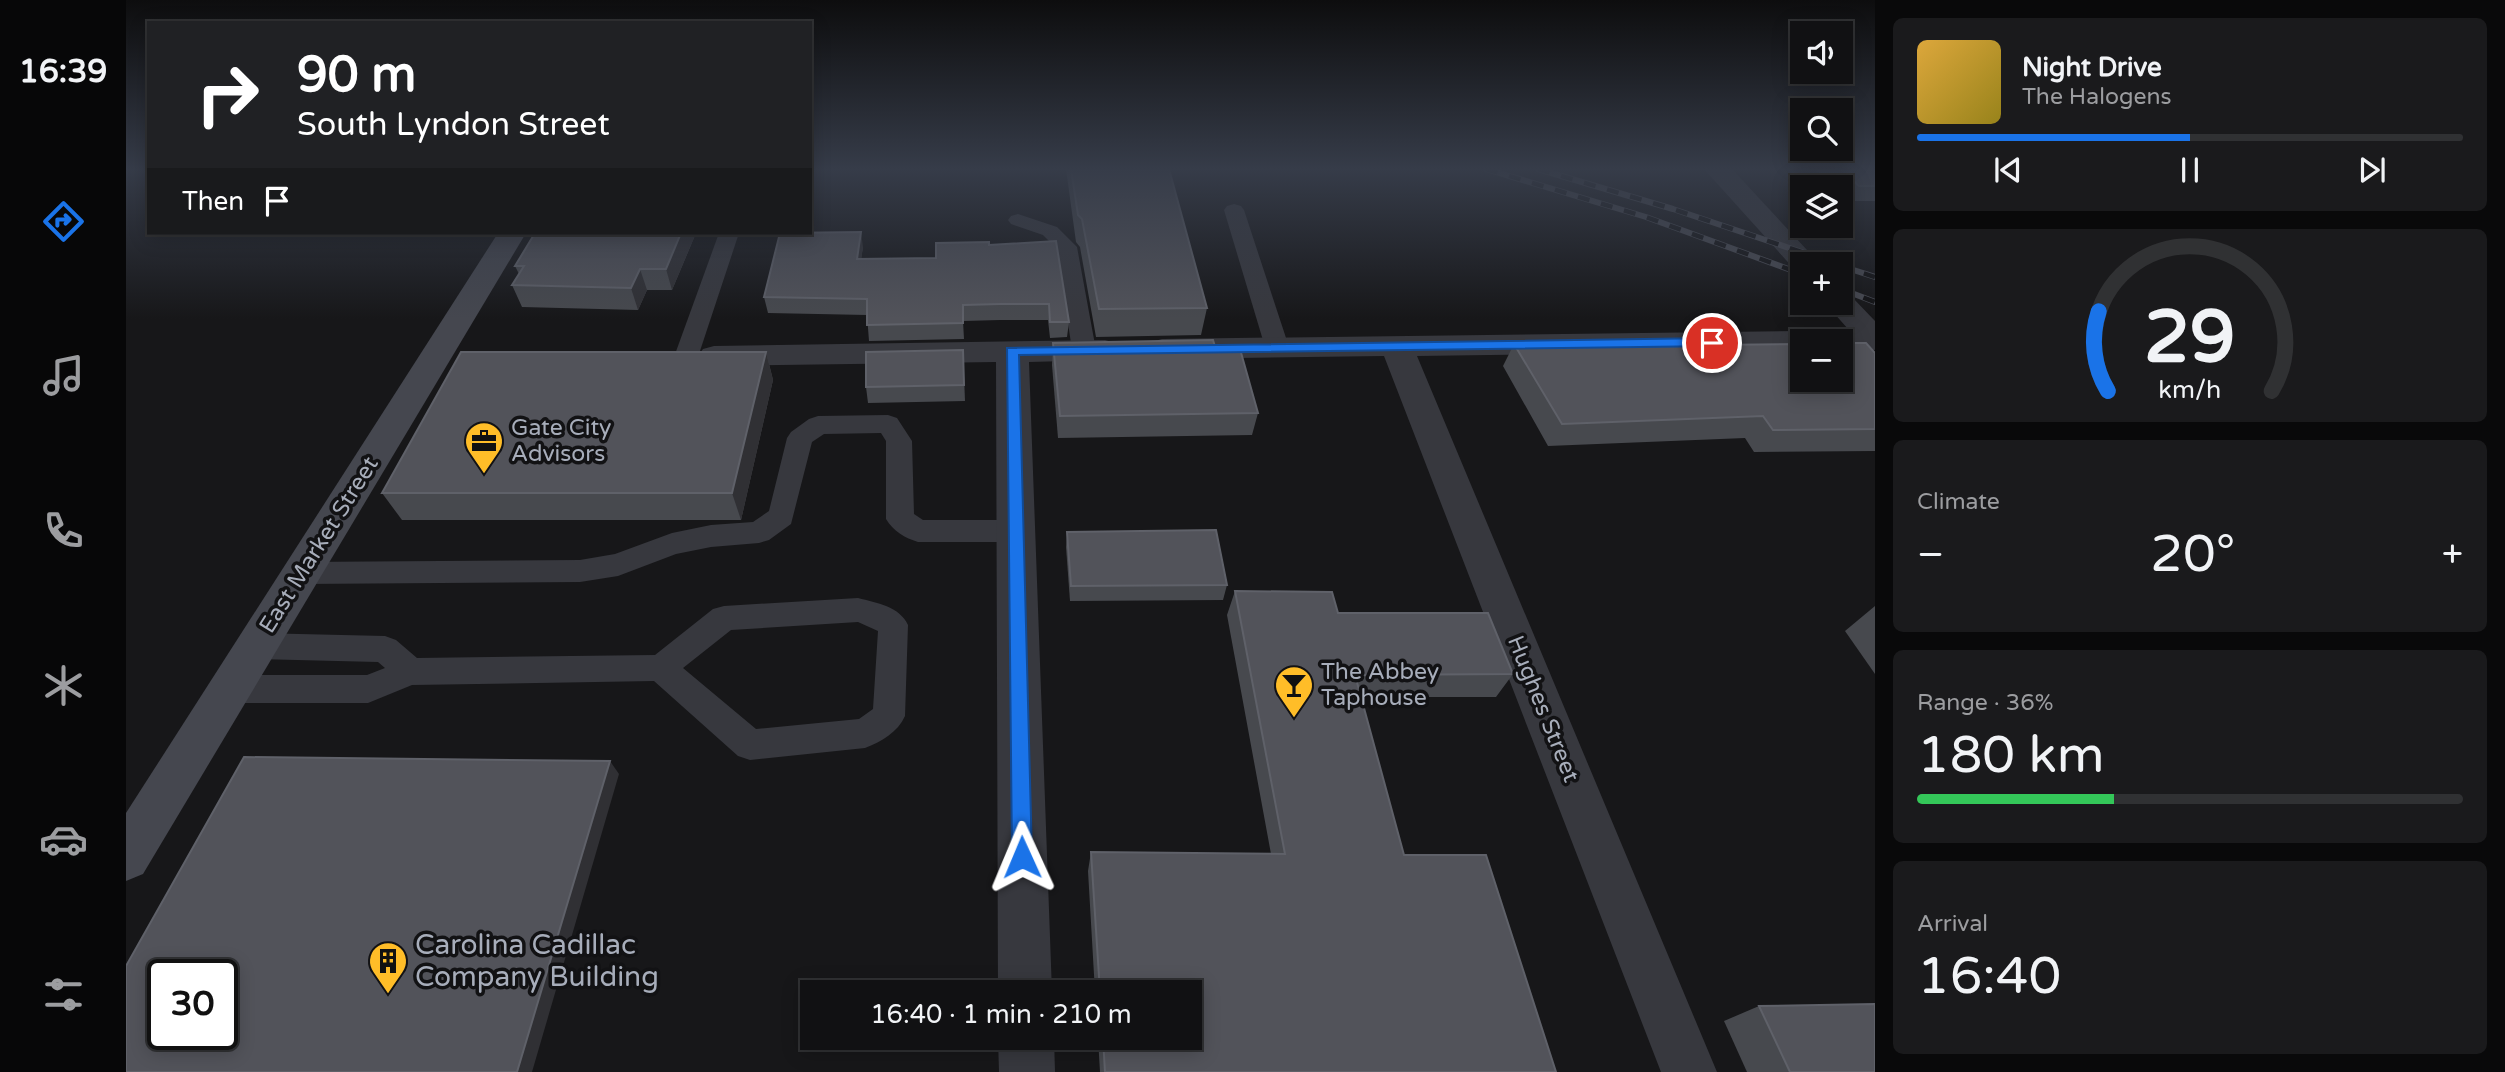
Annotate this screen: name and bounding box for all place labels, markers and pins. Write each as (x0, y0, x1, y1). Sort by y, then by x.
pin (1682, 313, 1742, 373)
place label: Gate City Advisors (511, 414, 611, 468)
office icon: Gate City Advisors (463, 420, 505, 475)
place label: The Abbey Taphouse (1321, 658, 1439, 712)
bar icon: The Abbey Taphouse (1273, 664, 1315, 719)
place label: Carolina Cadillac Company Building (415, 928, 659, 994)
building icon: Carolina Cadillac Company Building (367, 940, 409, 995)

